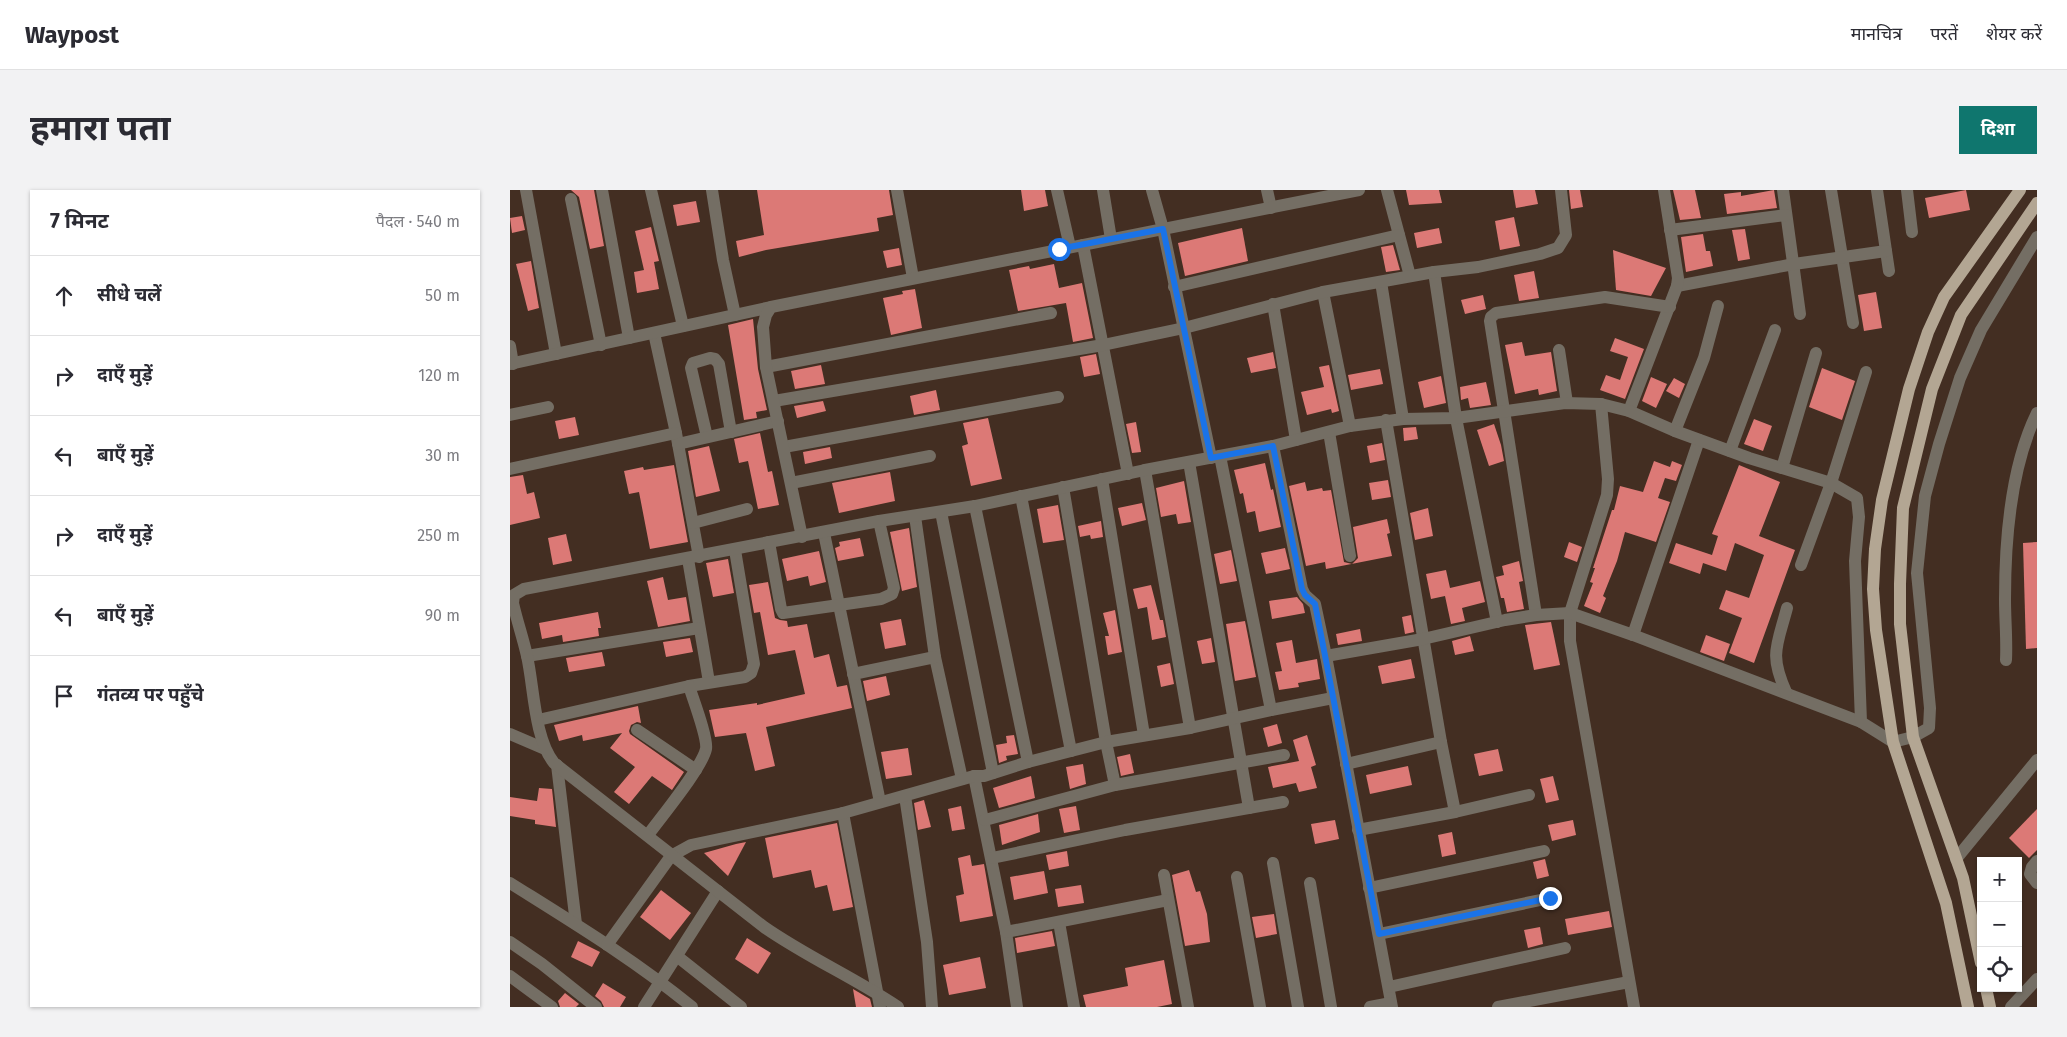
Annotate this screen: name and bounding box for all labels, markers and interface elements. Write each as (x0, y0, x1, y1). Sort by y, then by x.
text: Waypost (25, 21, 119, 49)
text: मानचित्र (1851, 23, 1902, 45)
text: परतें (1930, 23, 1958, 45)
text: शेयर करें (1986, 23, 2042, 45)
button: दिशा (1959, 106, 2037, 154)
text: हमारा पता (30, 107, 170, 149)
text: 7 मिनट (50, 208, 109, 234)
text: पैदल · 540 m (376, 212, 460, 231)
route start (1048, 238, 1071, 261)
icon: ahead (50, 282, 78, 310)
text: सीधे चलें (97, 283, 161, 306)
text: 50 m (425, 286, 460, 305)
icon: right (50, 362, 78, 390)
text: दाएँ मुड़ें (97, 363, 153, 386)
text: 120 m (418, 366, 460, 385)
icon: left (50, 442, 78, 470)
text: बाएँ मुड़ें (97, 443, 154, 466)
text: 30 m (425, 446, 460, 465)
icon: right (50, 522, 78, 550)
text: दाएँ मुड़ें (97, 523, 153, 546)
text: 250 m (417, 526, 460, 545)
icon: left (50, 602, 78, 630)
text: बाएँ मुड़ें (97, 603, 154, 626)
text: 90 m (425, 606, 460, 625)
icon: arrive (50, 682, 78, 710)
text: गंतव्य पर पहुँचे (97, 683, 204, 706)
map controls (1977, 857, 2022, 992)
button: + (1977, 857, 2022, 902)
route end (1539, 887, 1562, 910)
button: − (1977, 902, 2022, 947)
button: locate (1977, 947, 2022, 992)

